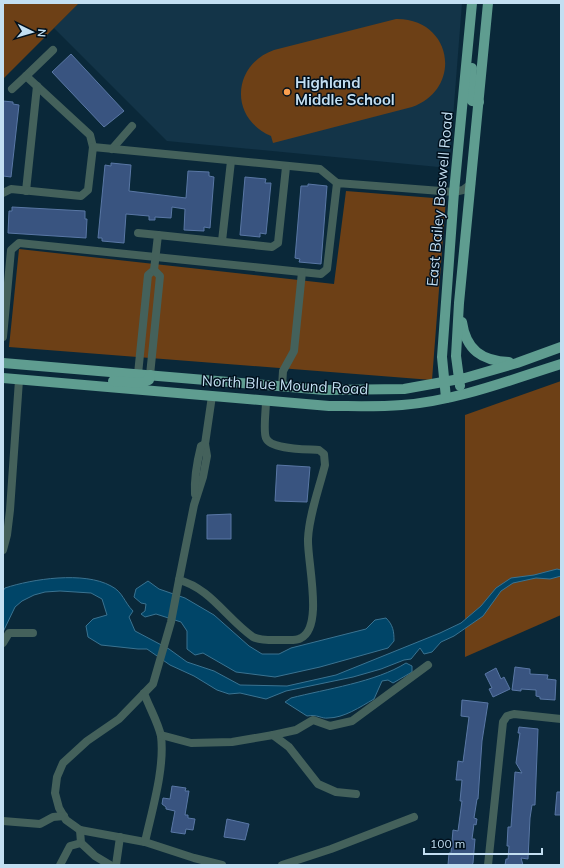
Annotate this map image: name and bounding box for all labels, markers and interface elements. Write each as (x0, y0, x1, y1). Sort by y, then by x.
north arrow (12, 12, 52, 52)
text: N (35, 28, 49, 38)
place label: Highland Middle School (295, 73, 395, 109)
marker: Highland Middle School (282, 87, 292, 97)
street label: East Bailey Boswell Road (422, 111, 457, 287)
street label: North Blue Mound Road (201, 371, 369, 398)
scale bar (424, 830, 542, 856)
text: 100 m (430, 836, 465, 851)

